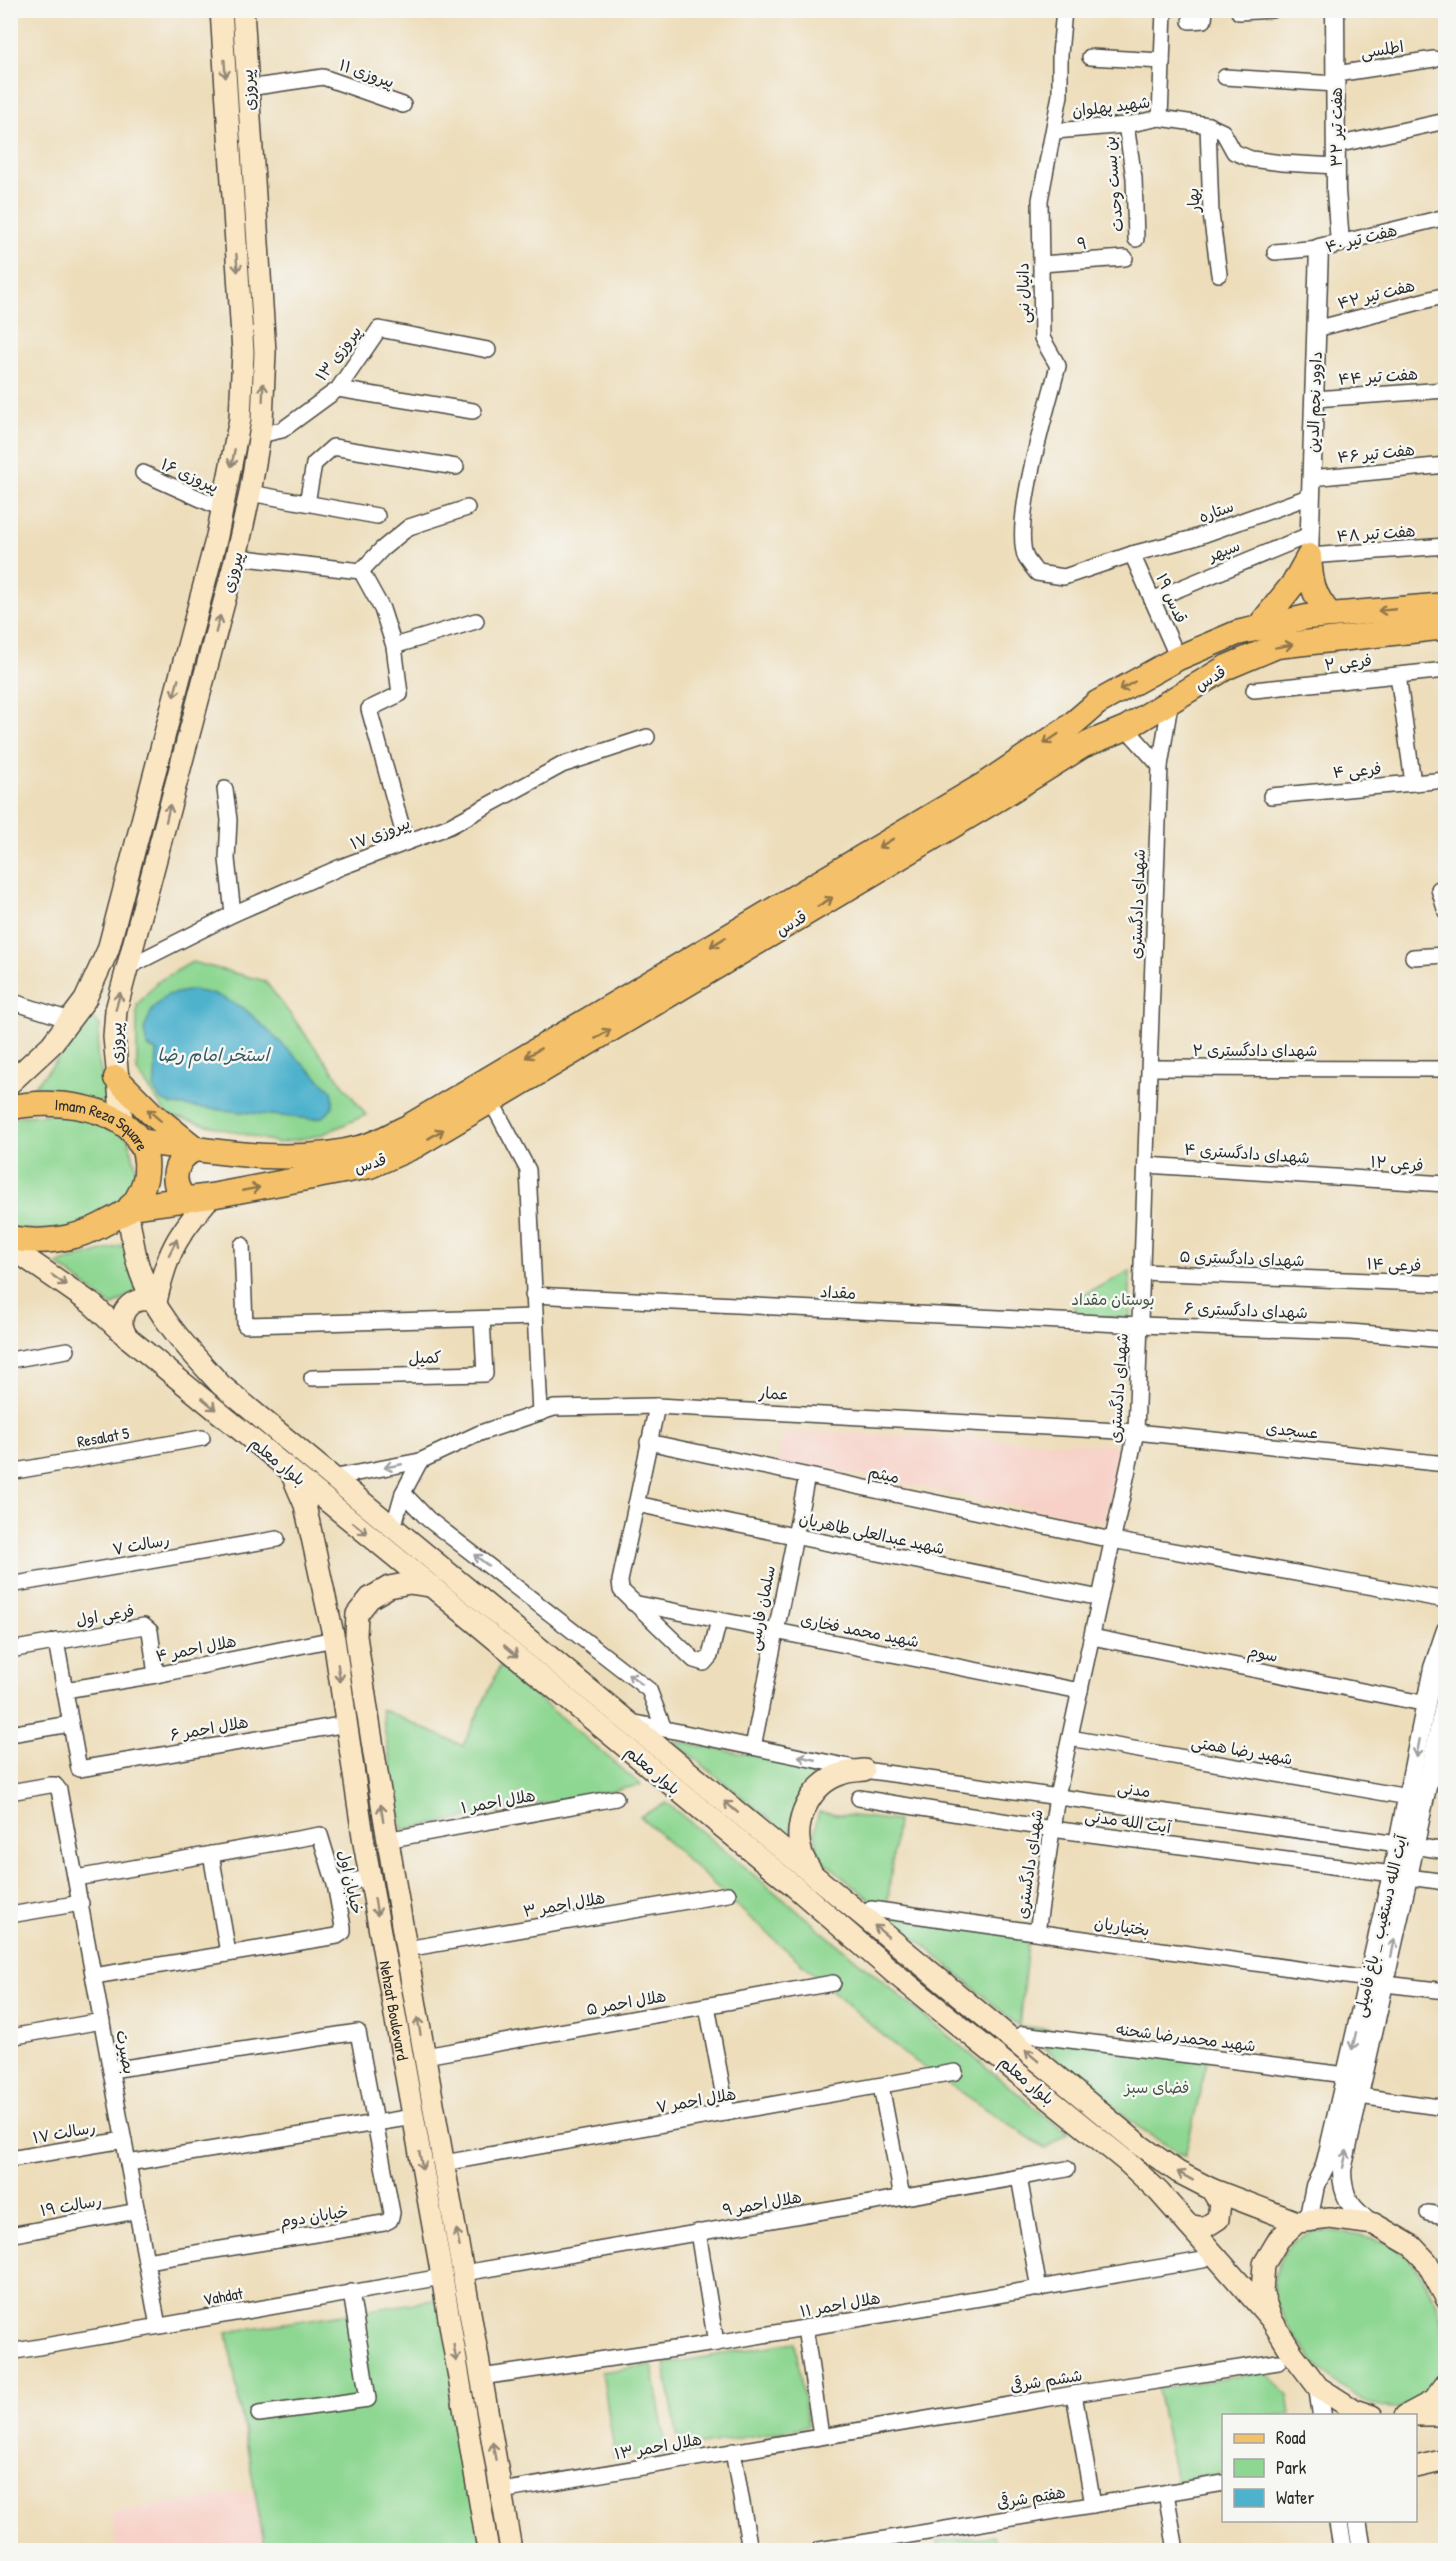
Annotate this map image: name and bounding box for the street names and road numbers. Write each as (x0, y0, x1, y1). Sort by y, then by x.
street label: اطلسی (1359, 35, 1405, 63)
street label: پیروزی ۱۱ (336, 53, 398, 93)
street label: پیروزی (236, 68, 260, 112)
street label: هفت تیر ۳۲ (1325, 87, 1347, 167)
street label: شهید پهلوان (1071, 90, 1151, 122)
street label: بن بست وحدت (1098, 135, 1128, 233)
street label: بهار (1181, 187, 1205, 215)
street label: هفت تیر ۴۰ (1323, 218, 1399, 258)
street label: ۹ (1076, 232, 1088, 254)
street label: دانیال نبی (1011, 262, 1035, 324)
street label: هفت تیر ۴۲ (1335, 274, 1417, 314)
street label: پیروزی ۱۳ (310, 321, 366, 385)
street label: داوود نجم الدین (1301, 351, 1329, 453)
street label: هفت تیر ۴۴ (1337, 362, 1419, 390)
street label: هفت تیر ۴۶ (1336, 438, 1416, 468)
street label: پیروزی ۱۶ (158, 453, 222, 497)
street label: ستاره (1195, 495, 1237, 527)
street label: هفت تیر ۴۸ (1336, 519, 1416, 547)
street label: سپهر (1203, 534, 1243, 567)
street label: پیروزی (216, 549, 248, 595)
street label: قدس ۱۹ (1151, 570, 1193, 626)
street label: فرعی ۲ (1323, 649, 1373, 675)
street label: قدس (1190, 660, 1230, 696)
street label: فرعی ۴ (1332, 757, 1382, 783)
street label: پیروزی ۱۷ (347, 812, 413, 854)
street label: شهدای دادگستری (1124, 848, 1150, 960)
street label: قدس (771, 905, 811, 941)
street label: پیروزی (105, 1022, 127, 1064)
street label: شهدای دادگستری ۲ (1193, 1039, 1317, 1061)
street label: Imam Reza Square (54, 1093, 154, 1155)
street label: شهدای دادگستری ۴ (1183, 1138, 1311, 1168)
street label: قدس (351, 1147, 389, 1179)
street label: فرعی ۱۲ (1370, 1150, 1424, 1176)
street label: شهدای دادگستری ۵ (1179, 1245, 1305, 1271)
street label: فرعی ۱۴ (1366, 1252, 1422, 1276)
street label: مقداد (819, 1280, 857, 1304)
street label: شهدای دادگستری ۶ (1184, 1297, 1308, 1323)
street label: شهدای دادگستری (1103, 1332, 1133, 1444)
street label: کمیل (408, 1346, 442, 1368)
street label: عمار (757, 1381, 790, 1405)
street label: عسجدی (1265, 1416, 1319, 1444)
street label: Resalat 5 (75, 1422, 131, 1452)
street label: بلوار معلم (244, 1432, 310, 1492)
street label: میثم (866, 1460, 902, 1490)
street label: شهید عبدالعلی طاهریان (797, 1507, 947, 1559)
street label: رسالت ۷ (111, 1528, 171, 1560)
street label: سلمان فارسی (742, 1563, 780, 1653)
street label: فرعی اول (74, 1599, 136, 1631)
street label: شهید محمد فخاری (799, 1608, 921, 1652)
street label: هلال احمر ۴ (154, 1629, 238, 1667)
street label: سوم (1246, 1639, 1280, 1669)
street label: هلال احمر ۶ (168, 1710, 250, 1746)
street label: شهید رضا همتی (1190, 1730, 1294, 1770)
street label: بلوار معلم (619, 1740, 685, 1801)
street label: مدنی (1116, 1776, 1152, 1802)
street label: هلال احمر ۱ (459, 1784, 537, 1818)
street label: آیت الله مدنی (1084, 1804, 1173, 1838)
street label: شهدای دادگستری (1010, 1808, 1048, 1920)
street label: آیت الله دستغیب _ باغ فامیلی (1348, 1831, 1413, 2020)
street label: خیابان اول (333, 1848, 369, 1916)
street label: هلال احمر ۳ (521, 1886, 607, 1922)
street label: بختیاریان (1093, 1911, 1151, 1941)
street label: Nehzat Boulevard (374, 1959, 414, 2062)
street label: هلال احمر ۵ (584, 1984, 668, 2020)
street label: شهید محمدرضا شحنه (1115, 2018, 1257, 2056)
street label: بصیرت (111, 2028, 141, 2076)
street label: بلوار معلم (993, 2050, 1059, 2111)
street label: هلال احمر ۷ (654, 2082, 738, 2118)
street label: رسالت ۱۷ (31, 2116, 97, 2148)
street label: هلال احمر ۹ (721, 2185, 803, 2221)
street label: رسالت ۱۹ (38, 2189, 104, 2221)
street label: خیابان دوم (278, 2200, 350, 2234)
street label: Vahdat (201, 2282, 245, 2310)
street label: هلال احمر ۱۱ (798, 2286, 882, 2322)
street label: ششم شرقی (1008, 2363, 1084, 2399)
street label: هلال احمر ۱۳ (613, 2427, 703, 2465)
street label: هفتم شرقی (995, 2481, 1067, 2515)

